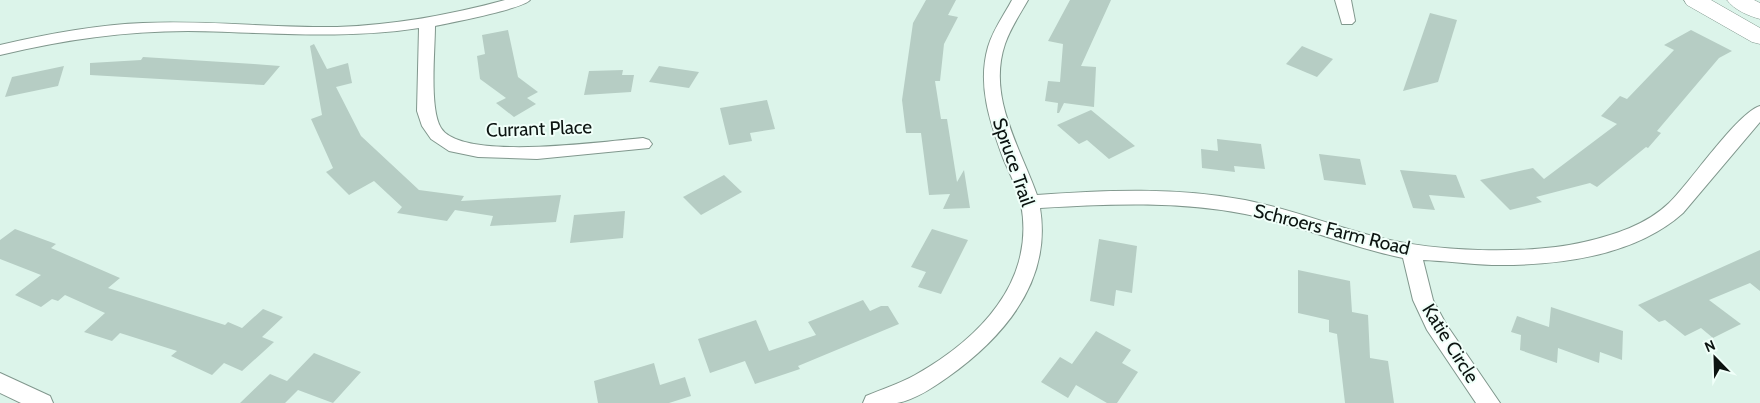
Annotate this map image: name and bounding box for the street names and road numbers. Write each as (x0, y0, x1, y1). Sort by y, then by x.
street label: Currant Place (486, 115, 593, 142)
street label: Spruce Trail (988, 115, 1040, 210)
street label: Schroers Farm Road (1251, 199, 1412, 260)
street label: Katie Circle (1417, 299, 1484, 387)

